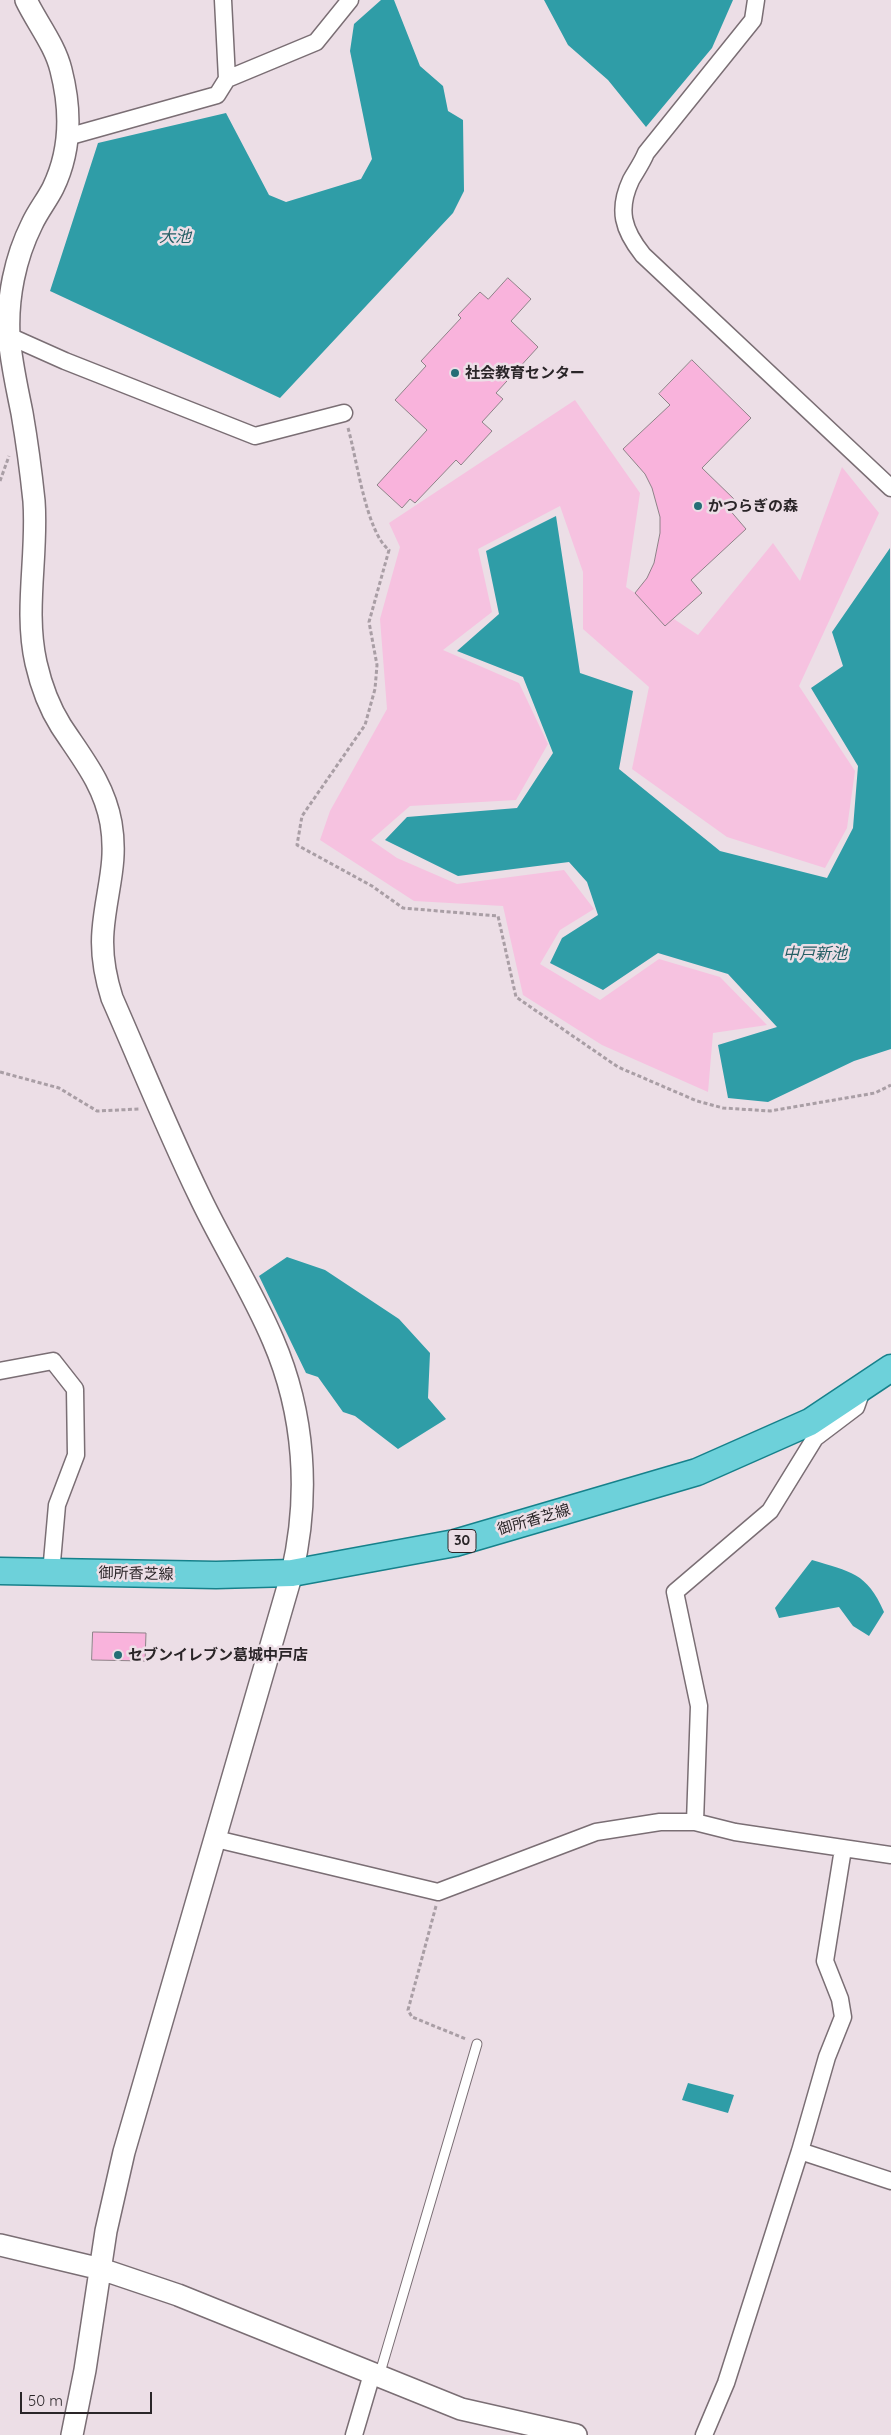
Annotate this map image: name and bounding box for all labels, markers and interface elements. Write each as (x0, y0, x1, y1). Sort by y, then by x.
water label: 大池 (159, 227, 191, 247)
place label: 社会教育センター (465, 364, 585, 382)
marker: 社会教育センター (449, 367, 461, 379)
place label: かつらぎの森 (708, 497, 798, 515)
marker: かつらぎの森 (692, 500, 704, 512)
water label: 中戸新池 (783, 944, 847, 964)
street label: 御所香芝線 (495, 1501, 573, 1539)
road number: 30 (448, 1530, 476, 1552)
street label: 御所香芝線 (98, 1564, 174, 1584)
place label: セブンイレブン葛城中戸店 (128, 1646, 308, 1664)
marker: セブンイレブン葛城中戸店 (112, 1649, 124, 1661)
scale bar (22, 2382, 155, 2414)
text: 50 m (28, 2391, 63, 2410)

